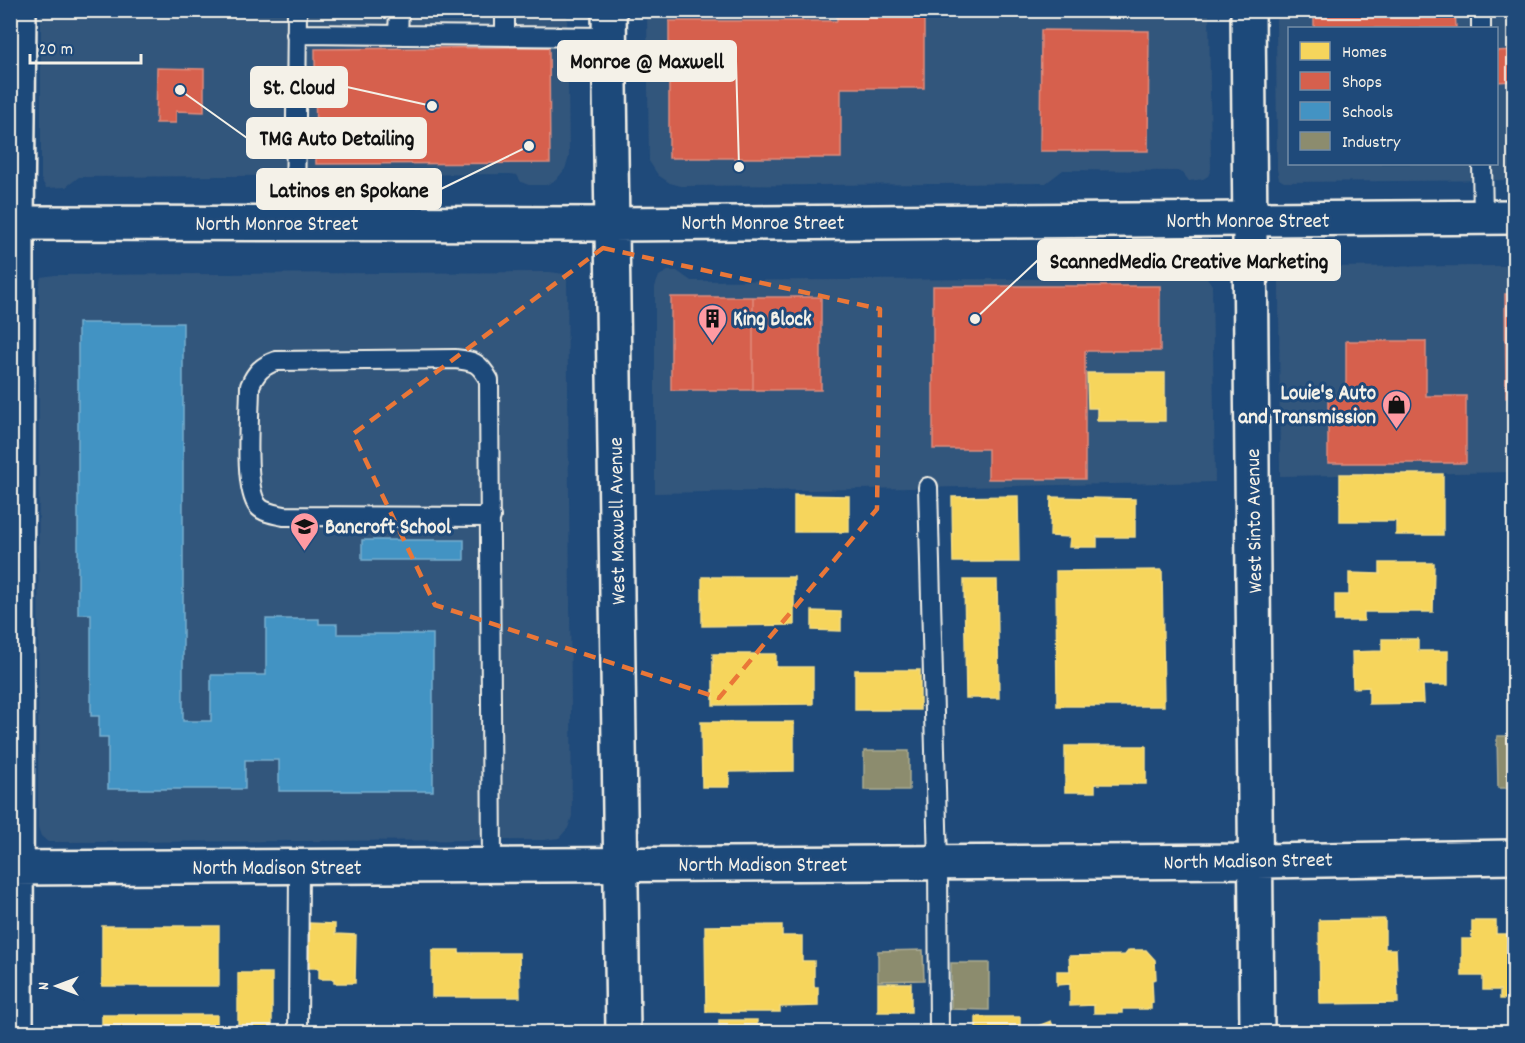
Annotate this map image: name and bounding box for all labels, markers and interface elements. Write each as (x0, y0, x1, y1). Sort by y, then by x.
scale bar (30, 27, 141, 65)
legend (1288, 27, 1498, 165)
text: 20 m (39, 38, 73, 63)
callout: Monroe @ Maxwell (558, 41, 736, 81)
text: Homes (1342, 41, 1387, 66)
text: Monroe @ Maxwell (570, 48, 725, 79)
callout: St. Cloud (251, 67, 347, 107)
text: Shops (1342, 71, 1382, 96)
text: St. Cloud (263, 74, 335, 105)
text: Schools (1342, 101, 1393, 126)
callout: TMG Auto Detailing (247, 118, 426, 158)
text: TMG Auto Detailing (260, 125, 415, 156)
text: Industry (1342, 131, 1401, 156)
callout: Latinos en Spokane (257, 169, 441, 209)
text: Latinos en Spokane (269, 177, 429, 208)
street label: North Monroe Street (1166, 208, 1330, 238)
street label: North Monroe Street (681, 210, 845, 240)
street label: North Monroe Street (195, 211, 359, 241)
callout: ScannedMedia Creative Marketing (1038, 240, 1340, 280)
text: ScannedMedia Creative Marketing (1050, 248, 1329, 279)
building icon: King Block (696, 302, 728, 344)
place label: King Block (733, 306, 812, 336)
place label: Louie's Auto and Transmission (1238, 380, 1376, 434)
shop icon: Louie's Auto and Transmission (1381, 388, 1413, 430)
street label: West Maxwell Avenue (603, 437, 635, 605)
street label: West Sinto Avenue (1240, 448, 1272, 594)
school or university icon: Bancroft School (288, 510, 320, 552)
place label: Bancroft School (325, 514, 452, 544)
street label: North Madison Street (1163, 847, 1333, 879)
street label: North Madison Street (678, 852, 848, 882)
street label: North Madison Street (192, 855, 362, 885)
north arrow (27, 956, 87, 1016)
text: N (33, 982, 56, 990)

